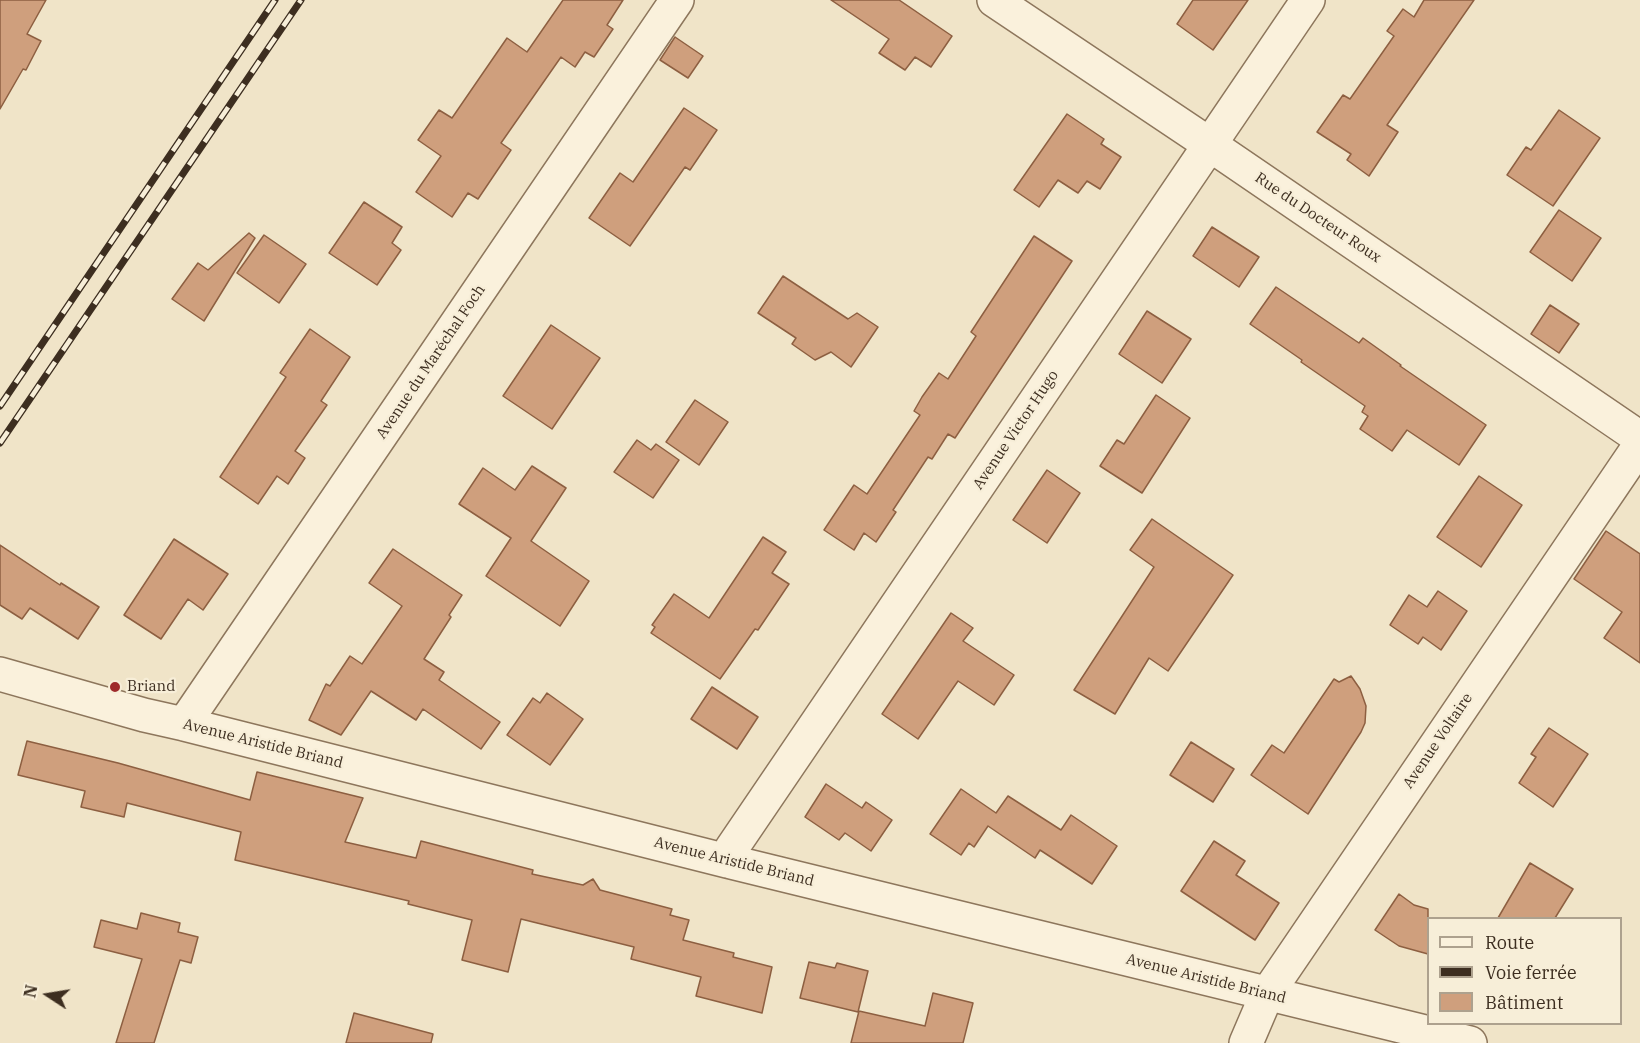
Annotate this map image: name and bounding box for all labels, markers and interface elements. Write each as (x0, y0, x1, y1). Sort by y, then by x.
street label: Rue du Docteur Roux (1251, 169, 1385, 267)
street label: Avenue du Maréchal Foch (373, 282, 489, 442)
street label: Avenue Victor Hugo (969, 367, 1063, 493)
place label: Briand (127, 678, 175, 696)
marker: Briand (108, 680, 122, 694)
street label: Avenue Voltaire (1399, 690, 1477, 792)
street label: Avenue Aristide Briand (181, 715, 345, 773)
street label: Avenue Aristide Briand (652, 833, 816, 891)
legend (1427, 917, 1622, 1025)
text: Route (1485, 931, 1534, 954)
street label: Avenue Aristide Briand (1124, 950, 1288, 1008)
text: Voie ferrée (1485, 961, 1577, 984)
north arrow (18, 965, 78, 1025)
text: N (19, 983, 41, 1000)
text: Bâtiment (1485, 991, 1563, 1014)

